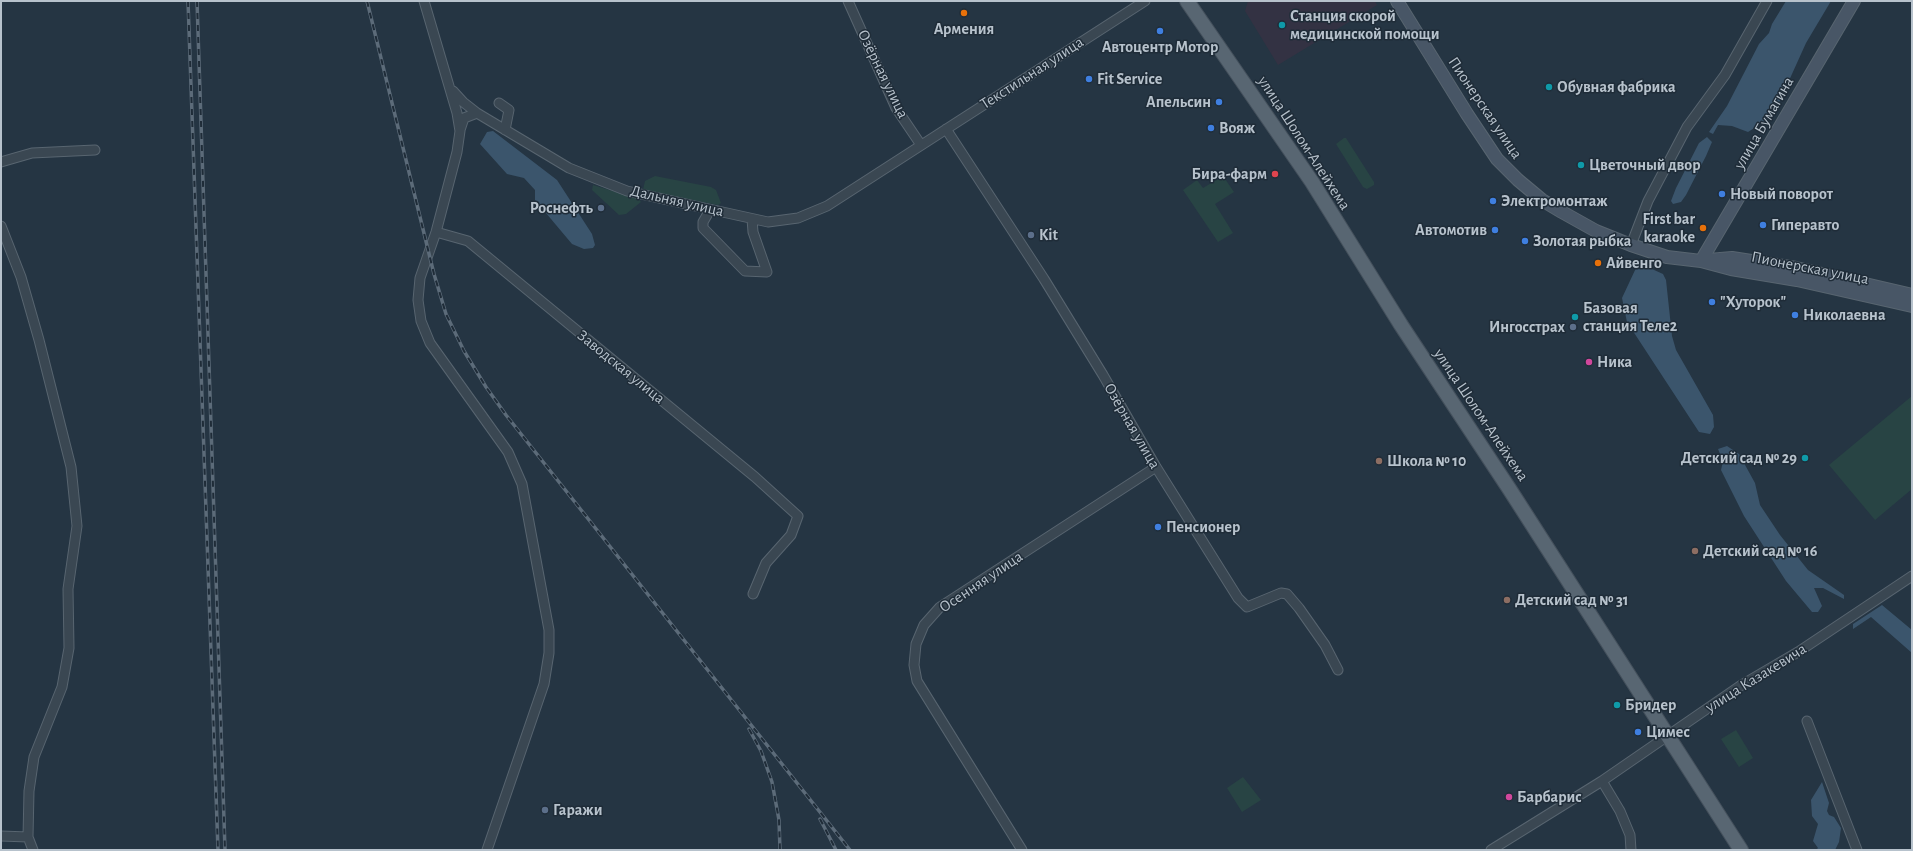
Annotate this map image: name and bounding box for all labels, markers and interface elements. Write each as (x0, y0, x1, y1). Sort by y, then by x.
place label: Станция скорой медицинской помощи (1290, 6, 1440, 44)
marker: Армения (959, 8, 969, 18)
place label: Армения (934, 19, 994, 39)
marker: Станция скорой медицинской помощи (1277, 20, 1287, 30)
street label: Озёрная улица (853, 26, 913, 122)
marker: Автоцентр Мотор (1155, 26, 1165, 36)
street label: Текстильная улица (977, 32, 1087, 114)
place label: Автоцентр Мотор (1102, 37, 1218, 57)
street label: Пионерская улица (1444, 53, 1526, 163)
place label: Fit Service (1097, 69, 1162, 89)
street label: улица Шолом-Алейхема (1253, 72, 1355, 214)
street label: улица Бумагина (1730, 73, 1798, 173)
marker: Fit Service (1084, 74, 1094, 84)
place label: Обувная фабрика (1557, 77, 1675, 97)
marker: Обувная фабрика (1544, 82, 1554, 92)
place label: Апельсин (1146, 92, 1211, 112)
marker: Апельсин (1214, 97, 1224, 107)
place label: Вояж (1219, 118, 1255, 138)
marker: Вояж (1206, 123, 1216, 133)
place label: Цветочный двор (1589, 155, 1701, 175)
marker: Цветочный двор (1576, 160, 1586, 170)
place label: Бира-фарм (1192, 164, 1267, 184)
marker: Бира-фарм (1270, 169, 1280, 179)
street label: Дальняя улица (628, 181, 726, 221)
place label: Новый поворот (1730, 184, 1833, 204)
marker: Новый поворот (1717, 189, 1727, 199)
place label: Электромонтаж (1501, 191, 1608, 211)
marker: Электромонтаж (1488, 196, 1498, 206)
place label: Роснефть (530, 198, 593, 218)
marker: Роснефть (596, 203, 606, 213)
place label: First bar karaoke (1642, 209, 1695, 247)
place label: Гиперавто (1771, 215, 1839, 235)
place label: Автомотив (1415, 220, 1487, 240)
marker: Гиперавто (1758, 220, 1768, 230)
marker: First bar karaoke (1698, 223, 1708, 233)
place label: Kit (1039, 225, 1058, 245)
marker: Автомотив (1490, 225, 1500, 235)
marker: Kit (1026, 230, 1036, 240)
place label: Золотая рыбка (1533, 231, 1631, 251)
marker: Золотая рыбка (1520, 236, 1530, 246)
street label: Пионерская улица (1750, 247, 1870, 289)
place label: Айвенго (1606, 253, 1662, 273)
marker: Айвенго (1593, 258, 1603, 268)
place label: "Хуторок" (1720, 292, 1786, 312)
marker: "Хуторок" (1707, 297, 1717, 307)
place label: Базовая станция Теле2 (1583, 298, 1677, 336)
place label: Николаевна (1803, 305, 1885, 325)
marker: Николаевна (1790, 310, 1800, 320)
marker: Базовая станция Теле2 (1570, 312, 1580, 322)
place label: Ингосстрах (1489, 317, 1565, 337)
marker: Ингосстрах (1568, 322, 1578, 332)
street label: Заводская улица (573, 326, 669, 408)
street label: улица Шолом-Алейхема (1429, 345, 1533, 485)
place label: Ника (1597, 352, 1632, 372)
marker: Ника (1584, 357, 1594, 367)
street label: Озёрная улица (1100, 379, 1164, 473)
place label: Детский сад № 29 (1681, 448, 1797, 468)
place label: Школа № 10 (1387, 451, 1466, 471)
marker: Детский сад № 29 (1800, 453, 1810, 463)
marker: Школа № 10 (1374, 456, 1384, 466)
place label: Пенсионер (1166, 517, 1240, 537)
marker: Пенсионер (1153, 522, 1163, 532)
place label: Детский сад № 16 (1703, 541, 1817, 561)
marker: Детский сад № 16 (1690, 546, 1700, 556)
street label: Осенняя улица (935, 547, 1027, 617)
place label: Детский сад № 31 (1515, 590, 1629, 610)
marker: Детский сад № 31 (1502, 595, 1512, 605)
street label: улица Казакевича (1702, 639, 1810, 717)
place label: Бридер (1625, 695, 1676, 715)
marker: Бридер (1612, 700, 1622, 710)
place label: Цимес (1646, 722, 1690, 742)
marker: Цимес (1633, 727, 1643, 737)
place label: Барбарис (1517, 787, 1582, 807)
marker: Барбарис (1504, 792, 1514, 802)
place label: Гаражи (553, 800, 603, 820)
marker: Гаражи (540, 805, 550, 815)

